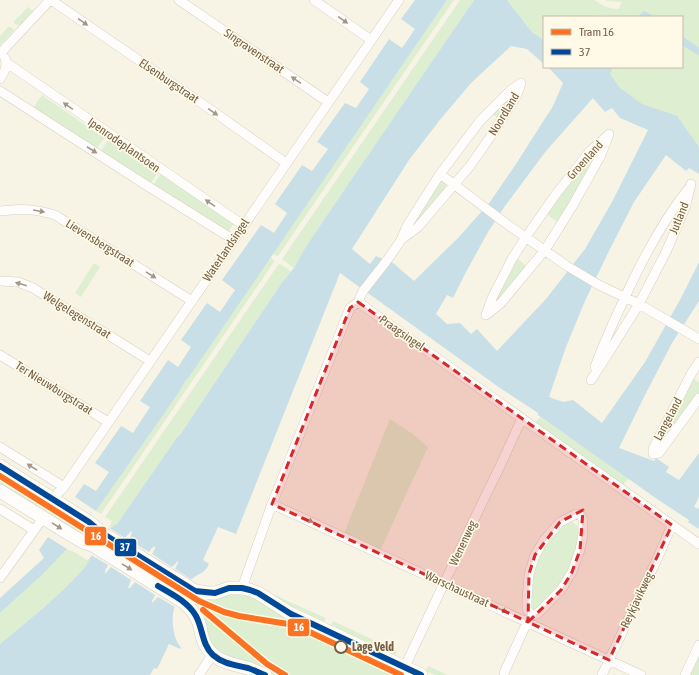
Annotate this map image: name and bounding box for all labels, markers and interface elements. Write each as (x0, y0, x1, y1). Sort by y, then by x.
one-way arrow (337, 16, 348, 24)
legend (543, 16, 683, 68)
one-way arrow (78, 18, 88, 26)
text: Tram 16 (579, 25, 614, 39)
street label: Singravenstraat (221, 26, 287, 76)
text: 37 (579, 45, 591, 59)
street label: Elsenburgstraat (136, 56, 202, 106)
one-way arrow (290, 76, 301, 84)
street label: Noordland (486, 90, 522, 138)
one-way arrow (63, 102, 74, 110)
one-way arrow (208, 108, 219, 116)
street label: Ipenrodeplantsoen (85, 115, 163, 175)
street label: Groenland (564, 138, 606, 182)
one-way arrow (87, 146, 97, 154)
one-way arrow (205, 199, 216, 207)
street label: Jutland (666, 200, 692, 236)
one-way arrow (32, 208, 45, 214)
street label: Waterlandsingel (200, 215, 253, 284)
street label: Lievensbergstraat (63, 216, 137, 270)
one-way arrow (146, 271, 156, 279)
one-way arrow (15, 281, 27, 287)
street label: Welgelegenstraat (40, 289, 114, 342)
street label: Praagsingel (377, 312, 428, 354)
street label: Ter Nieuwburgstraat (13, 359, 96, 418)
street label: Langeland (651, 395, 685, 443)
one-way arrow (27, 463, 37, 471)
one-way arrow (302, 517, 313, 523)
street label: Wenenweg (446, 517, 480, 568)
one-way arrow (52, 522, 62, 530)
line badge: 16 (84, 526, 107, 546)
text: 16 (91, 530, 101, 542)
line badge: 37 (114, 538, 137, 557)
text: 37 (120, 541, 130, 553)
one-way arrow (122, 563, 132, 571)
street label: Warschaustraat (423, 568, 492, 610)
street label: Reykjavikweg (618, 569, 656, 630)
one-way arrow (496, 607, 507, 613)
line badge: 16 (287, 618, 310, 637)
text: 16 (294, 621, 304, 633)
marker: Lage Veld (334, 640, 348, 654)
place label: Lage Veld (352, 640, 394, 654)

